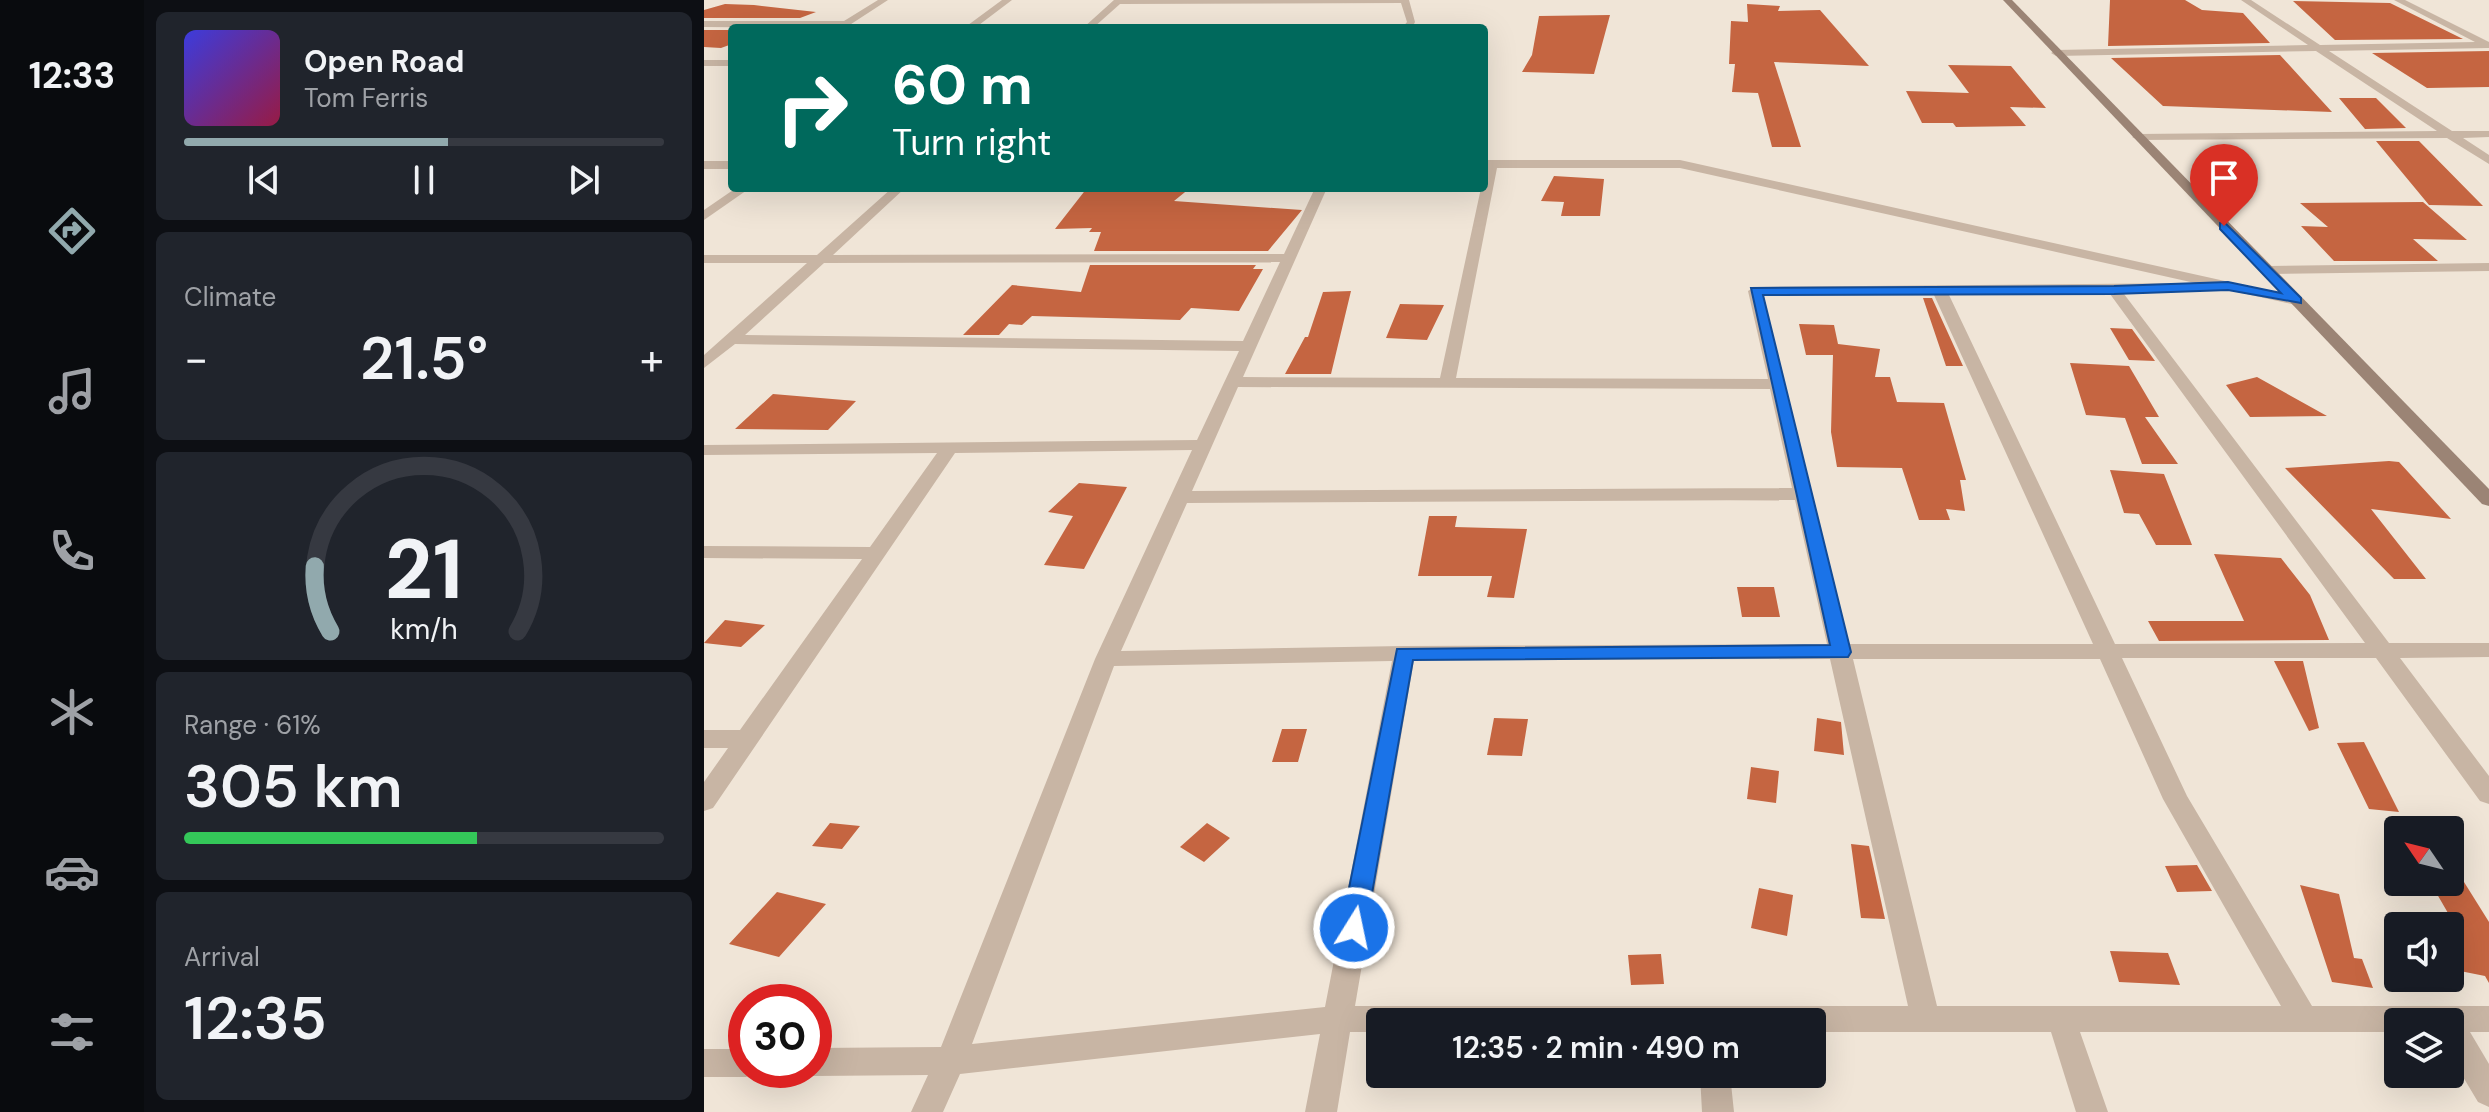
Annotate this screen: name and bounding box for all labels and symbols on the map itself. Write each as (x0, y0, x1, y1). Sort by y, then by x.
pin (2190, 144, 2258, 226)
north arrow (2384, 816, 2464, 896)
position arrow (1312, 886, 1396, 970)
speed limit sign: 30 (728, 984, 832, 1088)

